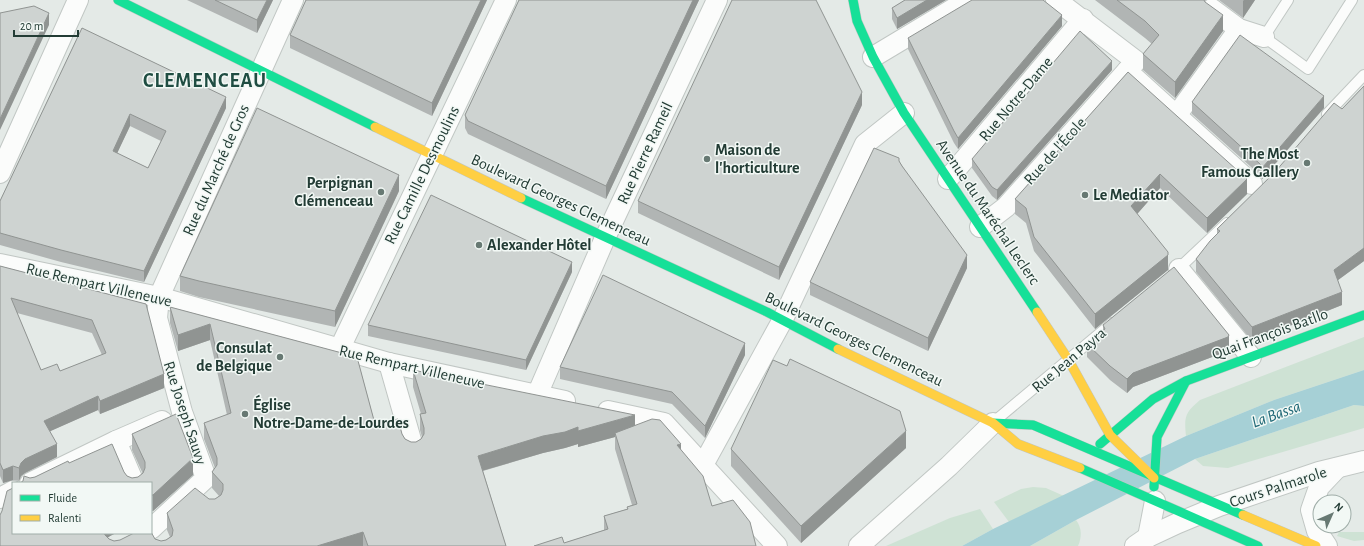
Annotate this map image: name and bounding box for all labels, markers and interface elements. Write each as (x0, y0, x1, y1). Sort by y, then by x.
scale bar (14, 12, 78, 38)
text: 20 m (20, 20, 43, 32)
street label: Rue Notre-Dame (976, 54, 1056, 144)
district label: CLEMENCEAU (143, 71, 267, 91)
street label: Rue Pierre Rameil (614, 100, 676, 206)
street label: Rue du Marché de Gros (180, 102, 252, 238)
street label: Rue Camille Desmoulins (382, 103, 462, 247)
street label: Rue de l'École (1019, 113, 1089, 188)
street label: Avenue du Maréchal Leclerc (933, 136, 1043, 288)
place label: Maison de l'horticulture (715, 142, 800, 176)
place label: The Most Famous Gallery (1201, 146, 1300, 181)
street label: Boulevard Georges Clemenceau (469, 151, 653, 249)
marker: Maison de l'horticulture (702, 154, 712, 164)
marker: The Most Famous Gallery (1302, 158, 1312, 168)
place label: Perpignan Clémenceau (294, 175, 374, 209)
marker: Perpignan Clémenceau (376, 187, 386, 197)
place label: Le Mediator (1093, 187, 1169, 203)
marker: Le Mediator (1080, 190, 1090, 200)
place label: Alexander Hôtel (487, 237, 591, 253)
marker: Alexander Hôtel (474, 240, 484, 250)
street label: Rue Rempart Villeneuve (25, 260, 173, 310)
street label: Boulevard Georges Clemenceau (762, 289, 946, 389)
street label: Quai François Batllo (1210, 305, 1331, 363)
street label: Rue Jean Payra (1029, 325, 1110, 396)
place label: Consulat de Belgique (196, 340, 273, 374)
street label: Rue Rempart Villeneuve (338, 342, 486, 392)
marker: Consulat de Belgique (275, 352, 285, 362)
street label: Rue Joseph Sauvy (160, 359, 209, 467)
place label: Église Notre-Dame-de-Lourdes (253, 394, 409, 431)
water label: La Bassa (1249, 397, 1303, 431)
marker: Église Notre-Dame-de-Lourdes (240, 409, 250, 419)
street label: Cours Palmarole (1227, 464, 1329, 510)
legend (12, 482, 152, 534)
text: Fluide (48, 492, 77, 504)
north arrow (1312, 494, 1352, 534)
text: N (1332, 501, 1345, 514)
text: Ralenti (48, 512, 81, 524)

